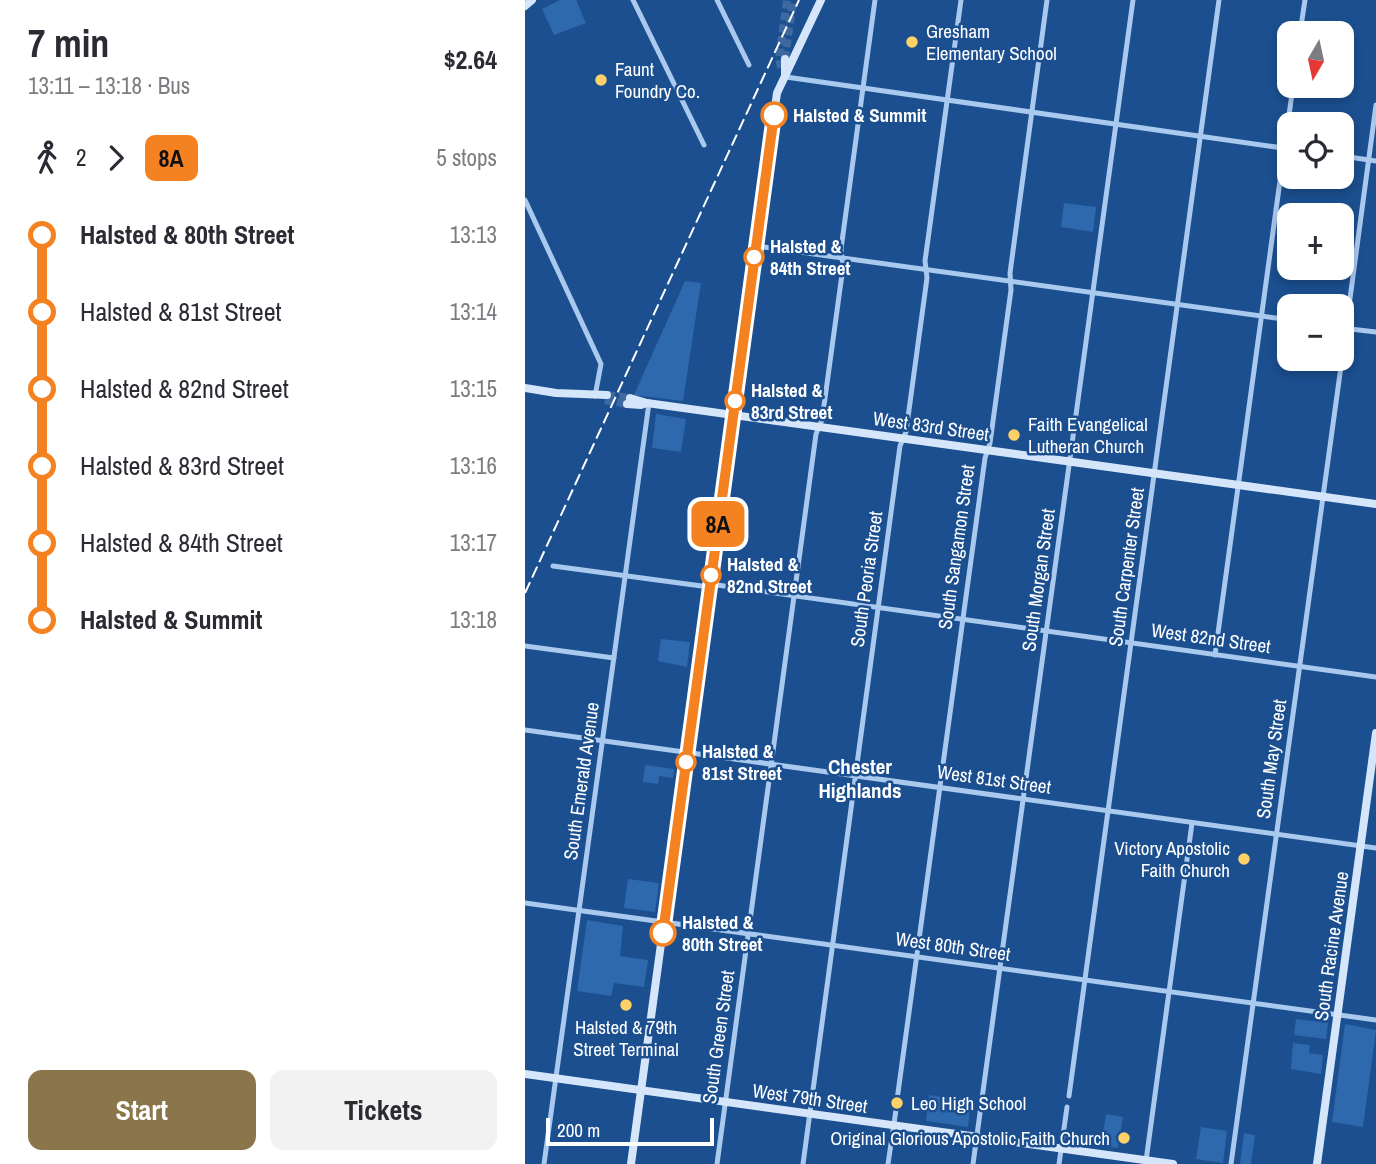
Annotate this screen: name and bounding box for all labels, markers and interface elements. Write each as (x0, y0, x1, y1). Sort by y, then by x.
text: 7 min (28, 18, 109, 69)
place label: Gresham Elementary School (926, 18, 1057, 66)
north arrow (1277, 21, 1355, 98)
map controls (1277, 21, 1354, 371)
marker: Gresham Elementary School (904, 34, 920, 50)
text: $2.64 (444, 42, 497, 77)
place label: Faunt Foundry Co. (615, 56, 700, 104)
text: 13:11 – 13:18 · Bus (28, 70, 190, 101)
marker: Faunt Foundry Co. (593, 72, 609, 88)
marker: Halsted & Summit (761, 102, 787, 128)
place label: Halsted & Summit (793, 102, 926, 128)
button: locate (1277, 112, 1354, 189)
icon: walk (28, 139, 66, 177)
icon: forward (97, 139, 135, 177)
text: 2 (76, 142, 87, 173)
text: 8A (159, 142, 184, 174)
text: 5 stops (436, 142, 497, 173)
button: + (1277, 203, 1354, 280)
text: Halsted & 80th Street (80, 217, 294, 252)
text: 13:13 (450, 219, 497, 250)
place label: Halsted & 84th Street (770, 233, 851, 281)
marker: Halsted & 84th Street (744, 247, 764, 267)
text: Halsted & 81st Street (80, 294, 281, 329)
button: − (1277, 294, 1354, 371)
text: 13:14 (450, 296, 497, 327)
text: Halsted & 82nd Street (80, 371, 289, 406)
text: 13:15 (450, 373, 497, 404)
place label: Halsted & 83rd Street (751, 377, 832, 425)
marker: Halsted & 83rd Street (725, 391, 745, 411)
street label: West 83rd Street (871, 405, 991, 447)
place label: Faith Evangelical Lutheran Church (1028, 411, 1148, 459)
marker: Faith Evangelical Lutheran Church (1006, 427, 1022, 443)
text: Halsted & 83rd Street (80, 448, 284, 483)
text: 13:16 (450, 450, 497, 481)
street label: South Sangamon Street (932, 462, 981, 631)
street label: South Carpenter Street (1102, 485, 1150, 648)
line badge: 8A (687, 501, 749, 547)
street label: South Morgan Street (1015, 506, 1061, 653)
text: 8A (705, 508, 731, 540)
street label: South Peoria Street (844, 509, 888, 649)
text: Halsted & 84th Street (80, 525, 283, 560)
text: 13:17 (450, 527, 497, 558)
place label: Halsted & 82nd Street (727, 551, 812, 599)
marker: Halsted & 82nd Street (701, 565, 721, 585)
text: Halsted & Summit (80, 602, 262, 637)
text: 13:18 (450, 604, 497, 635)
street label: West 82nd Street (1150, 617, 1273, 659)
street label: South May Street (1250, 697, 1292, 820)
street label: South Emerald Avenue (557, 700, 605, 862)
place label: Halsted & 81st Street (702, 738, 782, 786)
marker: Halsted & 81st Street (676, 752, 696, 772)
district label: Chester Highlands (818, 752, 902, 805)
street label: West 81st Street (935, 758, 1053, 800)
place label: Victory Apostolic Faith Church (1114, 835, 1230, 883)
marker: Victory Apostolic Faith Church (1236, 851, 1252, 867)
street label: South Racine Avenue (1308, 870, 1354, 1022)
place label: Halsted & 80th Street (682, 909, 763, 957)
marker: Halsted & 80th Street (650, 920, 676, 946)
street label: West 80th Street (894, 925, 1013, 967)
street label: South Green Street (696, 968, 740, 1105)
marker: Halsted & 79th Street Terminal (618, 997, 634, 1013)
place label: Halsted & 79th Street Terminal (573, 1014, 679, 1062)
button: Start (28, 1070, 256, 1150)
button: Tickets (270, 1070, 497, 1150)
street label: West 79th Street (751, 1077, 870, 1119)
place label: Leo High School (911, 1090, 1026, 1116)
marker: Leo High School (889, 1095, 905, 1111)
scale bar (546, 1115, 714, 1147)
text: 200 m (557, 1117, 600, 1143)
place label: Original Glorious Apostolic Faith Church (830, 1125, 1110, 1151)
marker: Original Glorious Apostolic Faith Church (1116, 1130, 1132, 1146)

